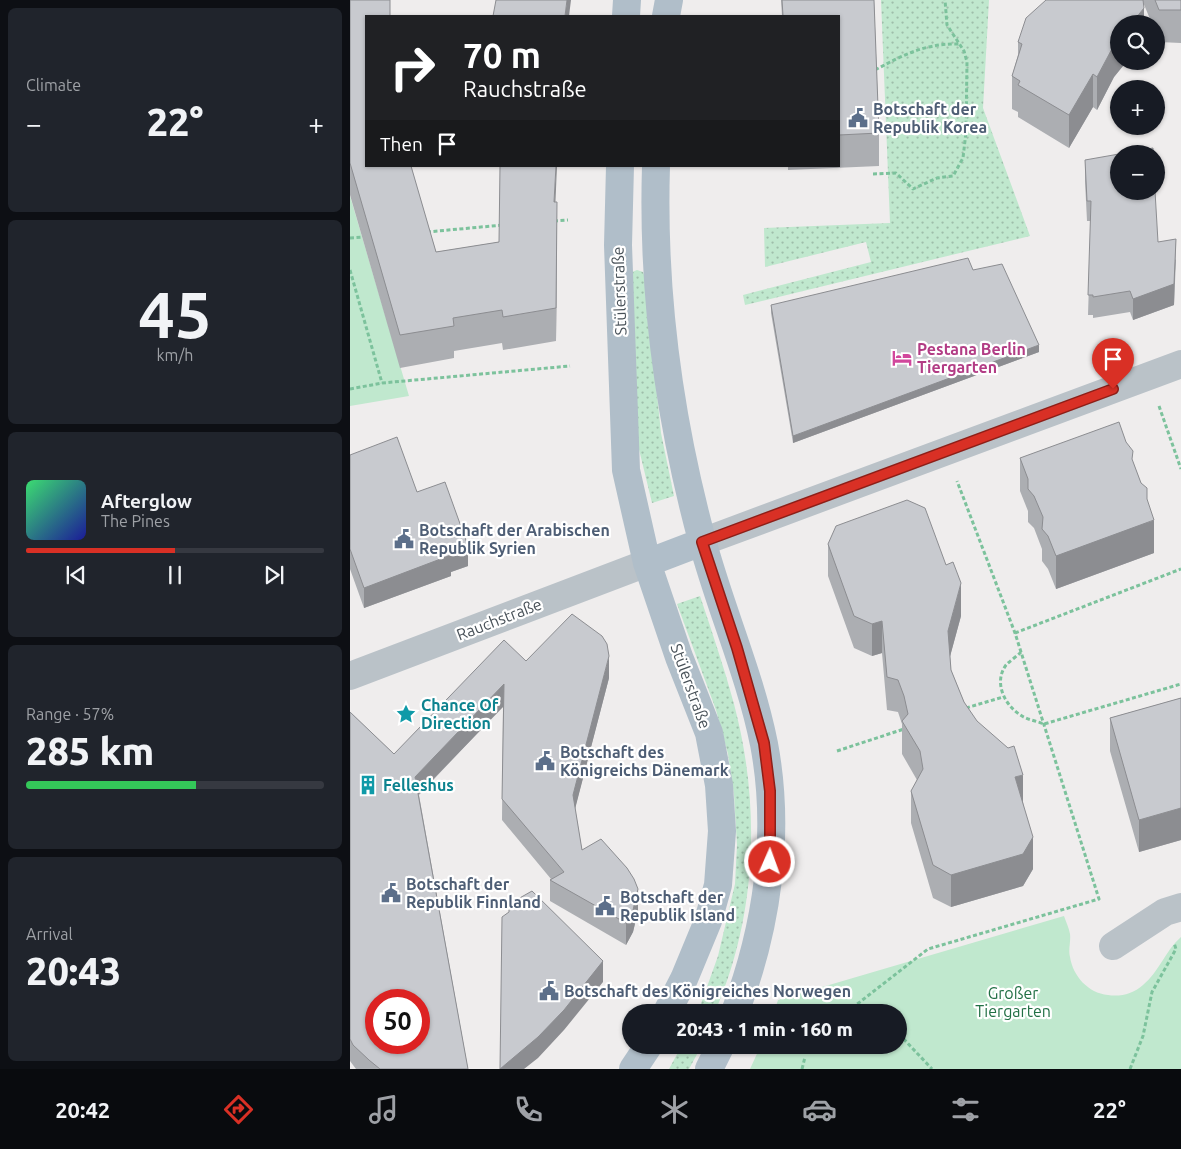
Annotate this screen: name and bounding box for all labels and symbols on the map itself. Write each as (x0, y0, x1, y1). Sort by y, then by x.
place label: Botschaft der Republik Korea (873, 100, 987, 136)
public building icon: Botschaft der Republik Korea (847, 107, 869, 129)
street label: Stülerstraße (608, 246, 630, 336)
pin (1092, 338, 1134, 389)
place label: Pestana Berlin Tiergarten (917, 340, 1026, 376)
hotel icon: Pestana Berlin Tiergarten (891, 347, 913, 369)
place label: Botschaft der Arabischen Republik Syrien (419, 521, 610, 557)
public building icon: Botschaft der Arabischen Republik Syrien (393, 528, 415, 550)
street label: Rauchstraße (454, 594, 544, 644)
street label: Stülerstraße (667, 641, 715, 731)
place label: Chance Of Direction (421, 696, 499, 732)
place icon: Chance Of Direction (395, 703, 417, 725)
place label: Botschaft des Königreichs Dänemark (560, 743, 729, 779)
public building icon: Botschaft des Königreichs Dänemark (534, 750, 556, 772)
building icon: Felleshus (357, 774, 379, 796)
place label: Felleshus (383, 776, 454, 794)
position arrow (743, 835, 795, 887)
place label: Botschaft der Republik Finnland (406, 875, 541, 911)
public building icon: Botschaft der Republik Finnland (380, 882, 402, 904)
place label: Botschaft der Republik Island (620, 888, 735, 924)
public building icon: Botschaft der Republik Island (594, 895, 616, 917)
public building icon: Botschaft des Königreiches Norwegen (538, 980, 560, 1002)
place label: Botschaft des Königreiches Norwegen (564, 982, 851, 1000)
park label: Großer Tiergarten (975, 984, 1051, 1020)
speed limit sign: 50 (365, 989, 430, 1054)

